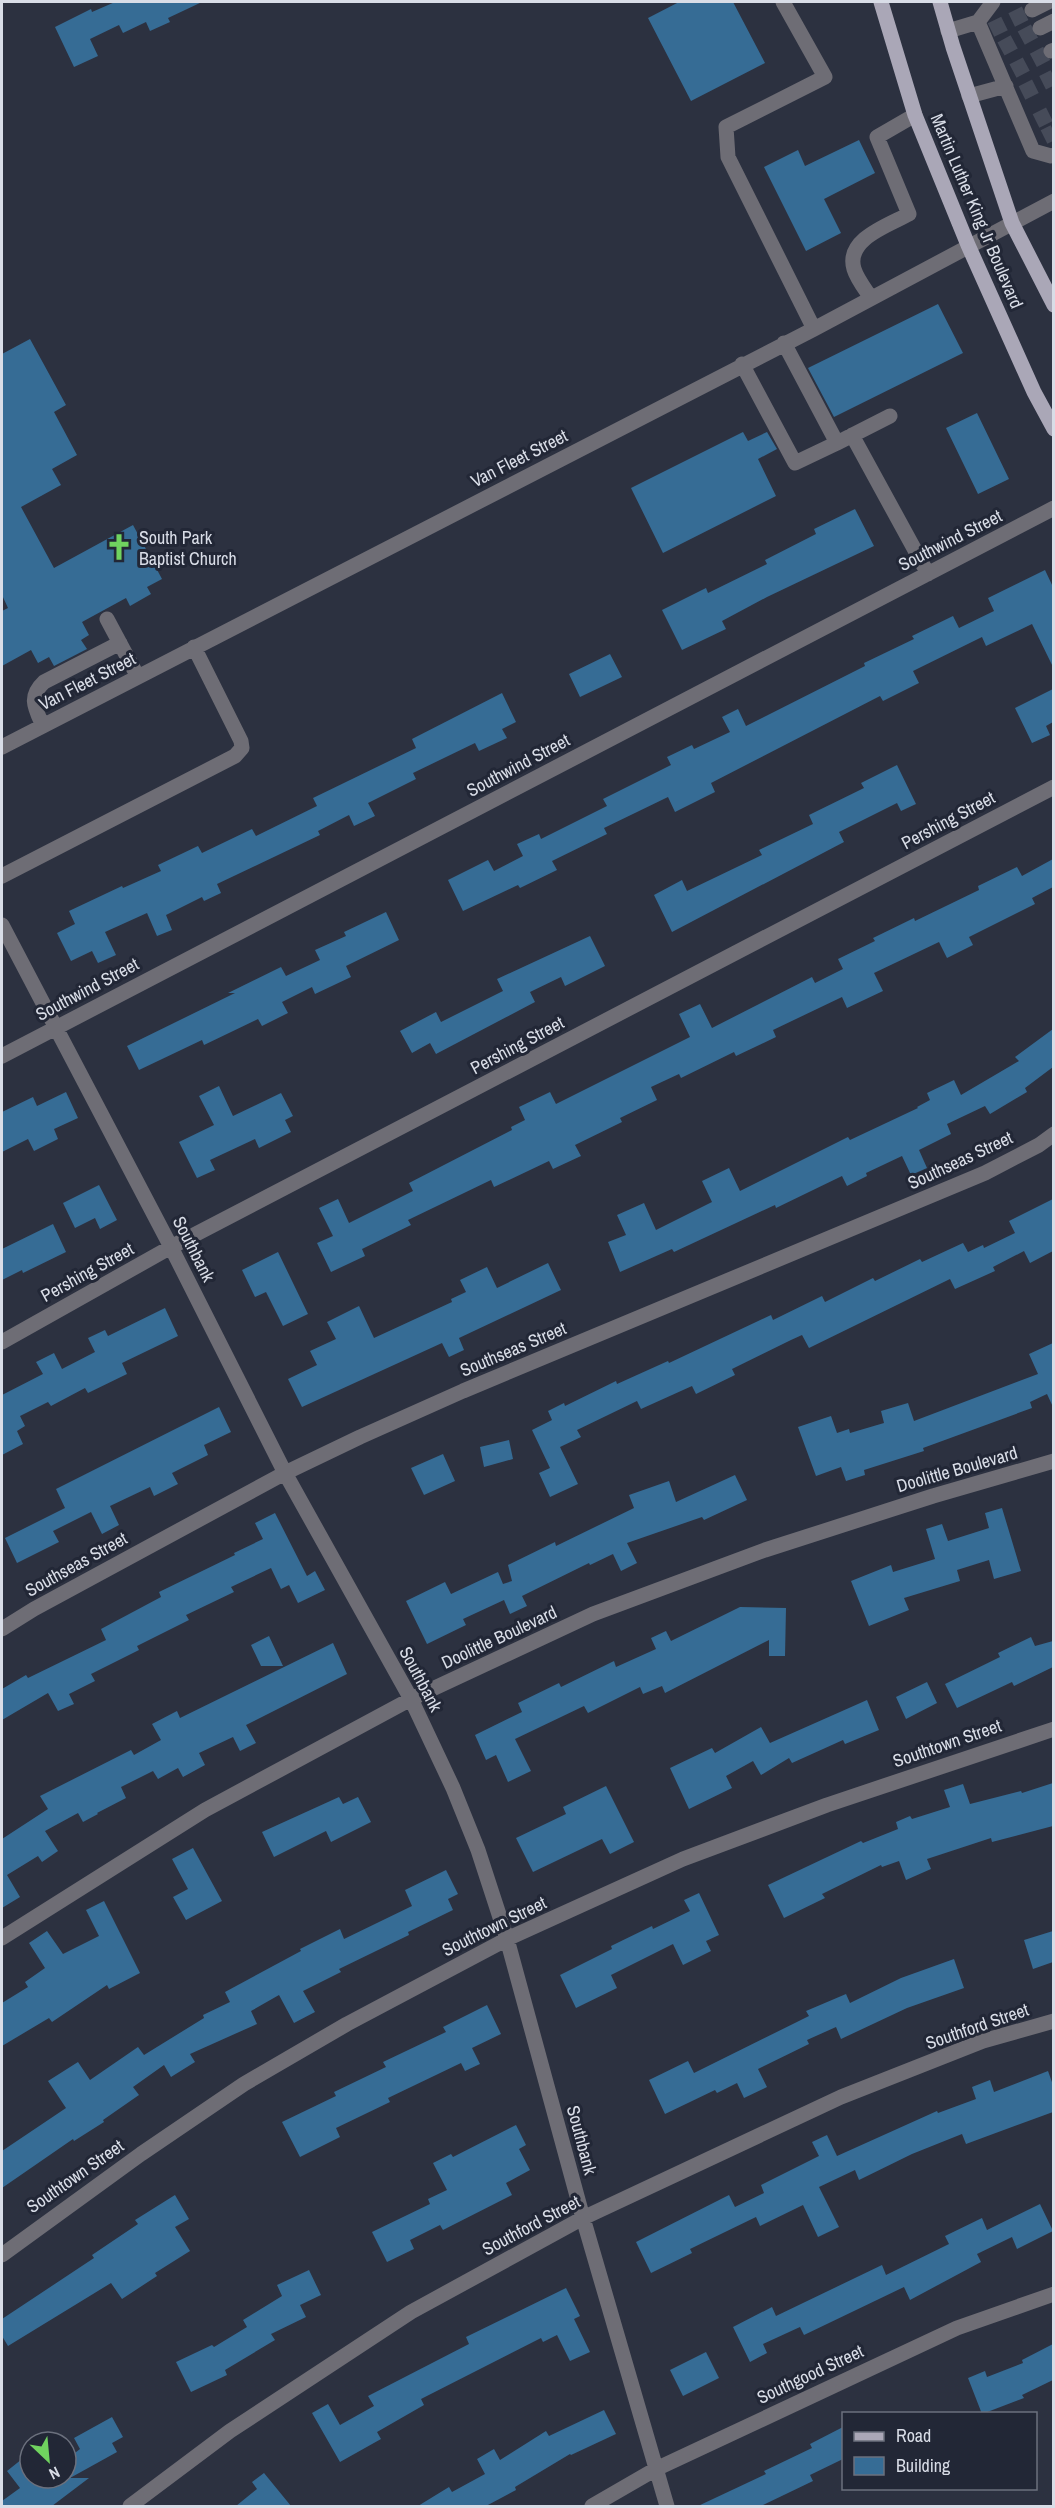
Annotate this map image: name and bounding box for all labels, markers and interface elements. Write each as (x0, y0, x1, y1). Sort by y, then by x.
street label: Martin Luther King Jr Boulevard (925, 110, 1029, 312)
street label: Van Fleet Street (466, 423, 572, 493)
street label: Southwind Street (894, 503, 1006, 577)
place label: South Park Baptist Church (139, 525, 237, 571)
church icon: South Park Baptist Church (104, 532, 134, 562)
street label: Van Fleet Street (34, 646, 140, 716)
street label: Southwind Street (462, 727, 574, 803)
street label: Pershing Street (897, 785, 999, 855)
street label: Southwind Street (31, 951, 143, 1027)
street label: Pershing Street (466, 1010, 568, 1080)
street label: Southseas Street (903, 1125, 1017, 1195)
street label: Southbank (167, 1212, 221, 1287)
street label: Pershing Street (36, 1236, 138, 1308)
street label: Southseas Street (456, 1315, 570, 1383)
street label: Doolittle Boulevard (894, 1440, 1020, 1498)
street label: Southseas Street (20, 1526, 132, 1602)
street label: Doolittle Boulevard (437, 1599, 561, 1675)
street label: Southbank (393, 1642, 449, 1717)
street label: Southtown Street (889, 1713, 1005, 1773)
street label: Southtown Street (438, 1890, 550, 1962)
street label: Southford Street (922, 1997, 1032, 2055)
street label: Southbank (561, 2103, 603, 2178)
street label: Southtown Street (21, 2133, 129, 2219)
street label: Southford Street (478, 2189, 584, 2261)
street label: Southgood Street (753, 2338, 867, 2410)
legend (842, 2412, 1037, 2490)
text: Road (896, 2423, 931, 2448)
north arrow (18, 2430, 78, 2490)
text: Building (896, 2453, 951, 2478)
text: N (45, 2462, 64, 2485)

